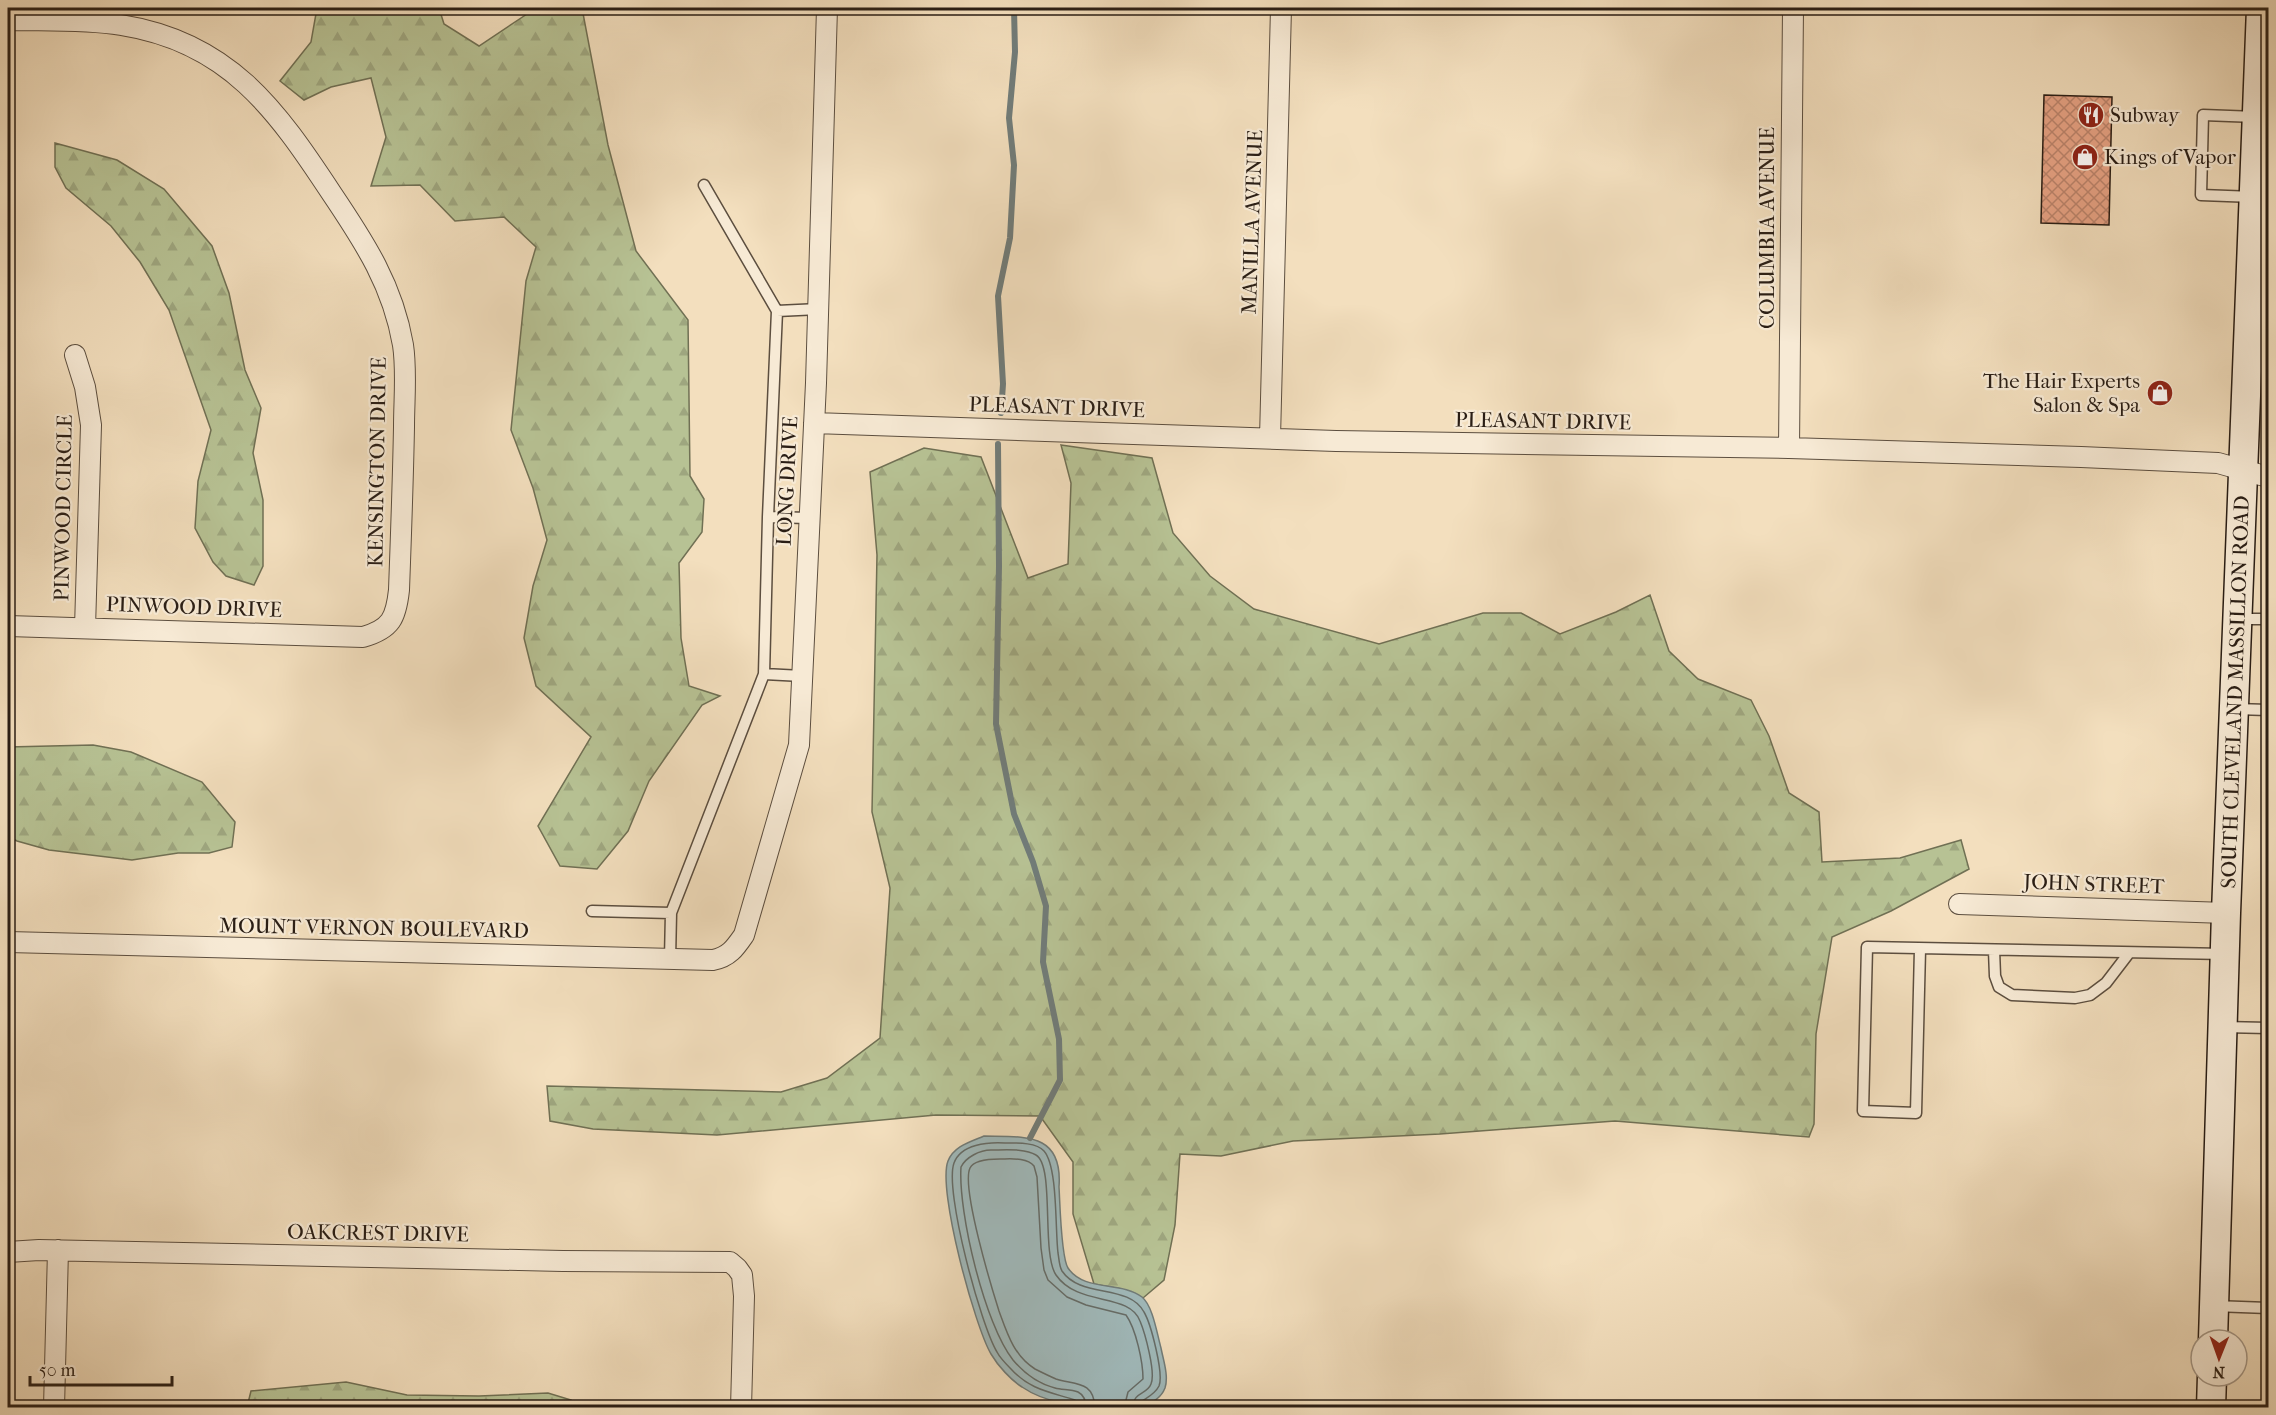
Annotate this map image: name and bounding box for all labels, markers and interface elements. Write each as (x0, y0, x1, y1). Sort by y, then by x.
restaurant icon: Subway (2076, 100, 2106, 130)
place label: Subway (2110, 103, 2180, 127)
street label: COLUMBIA AVENUE (1755, 127, 1779, 329)
street label: MANILLA AVENUE (1237, 129, 1267, 315)
shop icon: Kings of Vapor (2070, 142, 2100, 172)
place label: Kings of Vapor (2104, 145, 2236, 169)
street label: KENSINGTON DRIVE (363, 357, 391, 567)
place label: The Hair Experts Salon & Spa (1983, 369, 2140, 417)
shop icon: The Hair Experts Salon & Spa (2145, 378, 2175, 408)
street label: PLEASANT DRIVE (968, 392, 1146, 422)
street label: PLEASANT DRIVE (1455, 407, 1632, 435)
street label: PINWOOD CIRCLE (49, 414, 77, 602)
street label: LONG DRIVE (772, 415, 802, 546)
street label: SOUTH CLEVELAND MASSILLON ROAD (2216, 495, 2254, 889)
street label: PINWOOD DRIVE (106, 592, 283, 622)
street label: JOHN STREET (2021, 869, 2166, 898)
street label: MOUNT VERNON BOULEVARD (219, 913, 529, 943)
street label: OAKCREST DRIVE (287, 1219, 469, 1247)
north arrow (2189, 1328, 2249, 1388)
scale bar (30, 1349, 172, 1387)
text: 50 m (39, 1360, 76, 1381)
text: N (2212, 1363, 2225, 1382)

